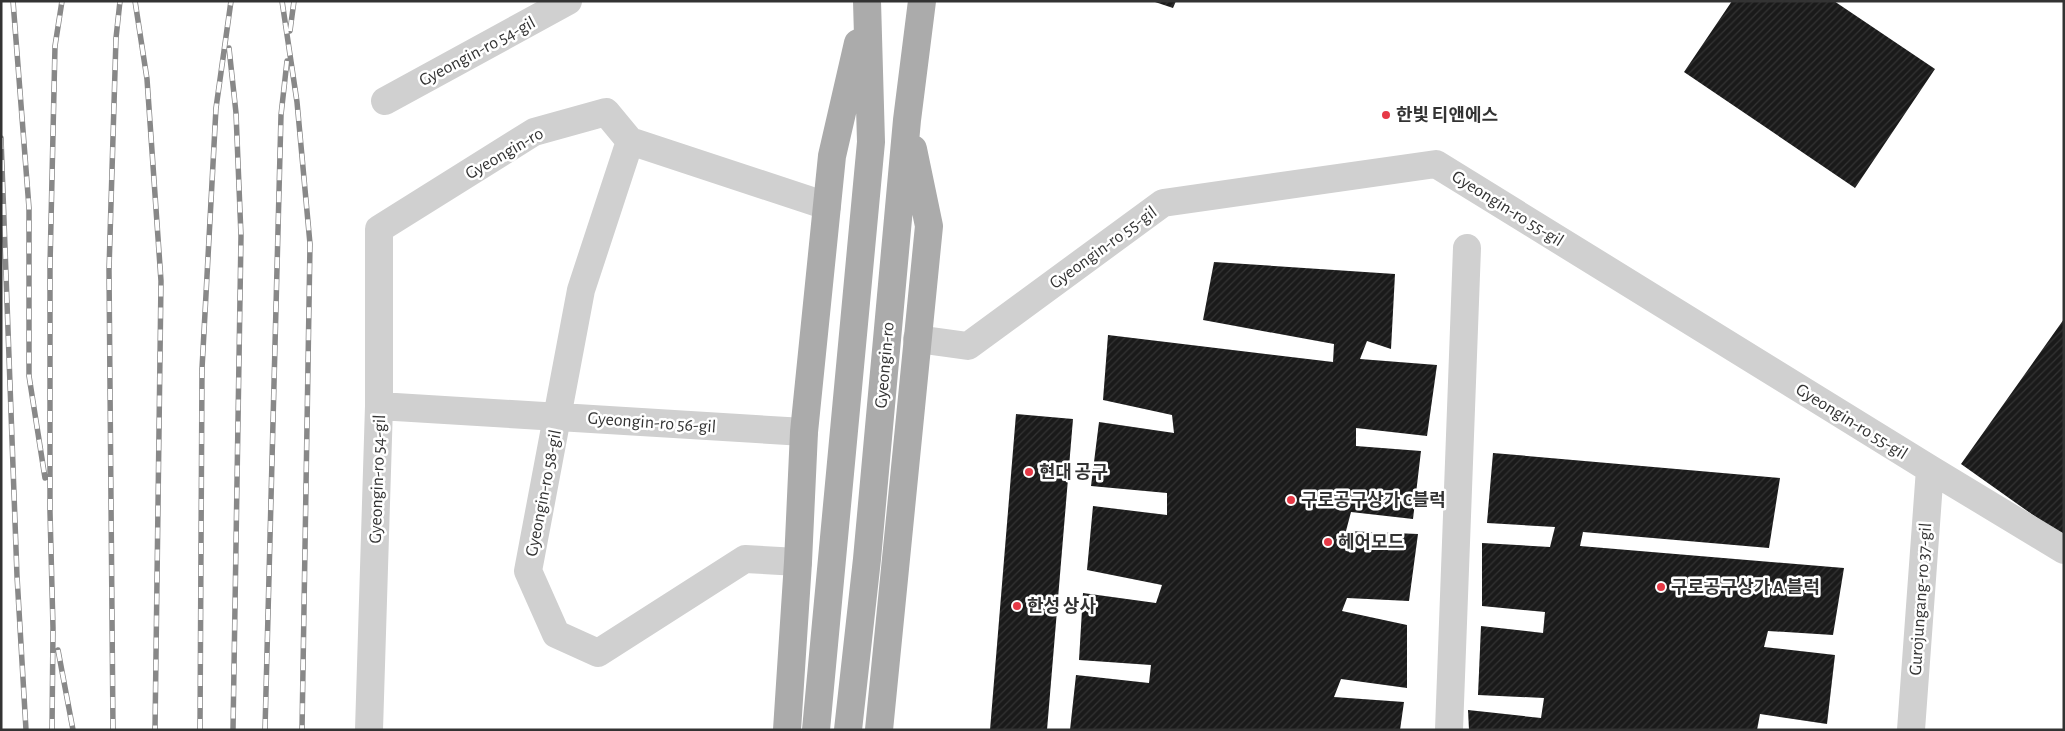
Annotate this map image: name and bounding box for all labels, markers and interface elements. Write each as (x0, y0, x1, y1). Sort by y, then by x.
street label: Gyeongin-ro 54-gil (416, 14, 539, 90)
place label: 한빛 티앤에스 (1396, 105, 1498, 125)
marker: 한빛 티앤에스 (1380, 109, 1392, 121)
street label: Gyeongin-ro (462, 124, 547, 183)
street label: Gyeongin-ro 55-gil (1449, 167, 1566, 250)
street label: Gyeongin-ro 55-gil (1047, 203, 1161, 293)
street label: Gyeongin-ro (872, 321, 898, 409)
street label: Gyeongin-ro 55-gil (1793, 380, 1910, 463)
street label: Gyeongin-ro 56-gil (587, 410, 717, 436)
street label: Gyeongin-ro 54-gil (367, 414, 389, 544)
street label: Gyeongin-ro 58-gil (523, 428, 565, 558)
place label: 현대 공구 (1039, 462, 1108, 482)
marker: 현대 공구 (1023, 466, 1035, 478)
place label: 구로공구상가 C블럭 (1301, 491, 1446, 510)
marker: 구로공구상가 C블럭 (1285, 494, 1297, 506)
street label: Gurojungang-ro 37-gil (1907, 522, 1935, 676)
place label: 헤어모드 (1338, 533, 1404, 552)
marker: 헤어모드 (1322, 536, 1334, 548)
place label: 구로공구상가 A 블럭 (1671, 578, 1820, 597)
marker: 구로공구상가 A 블럭 (1655, 581, 1667, 593)
place label: 한성 상사 (1027, 596, 1096, 616)
marker: 한성 상사 (1011, 600, 1023, 612)

